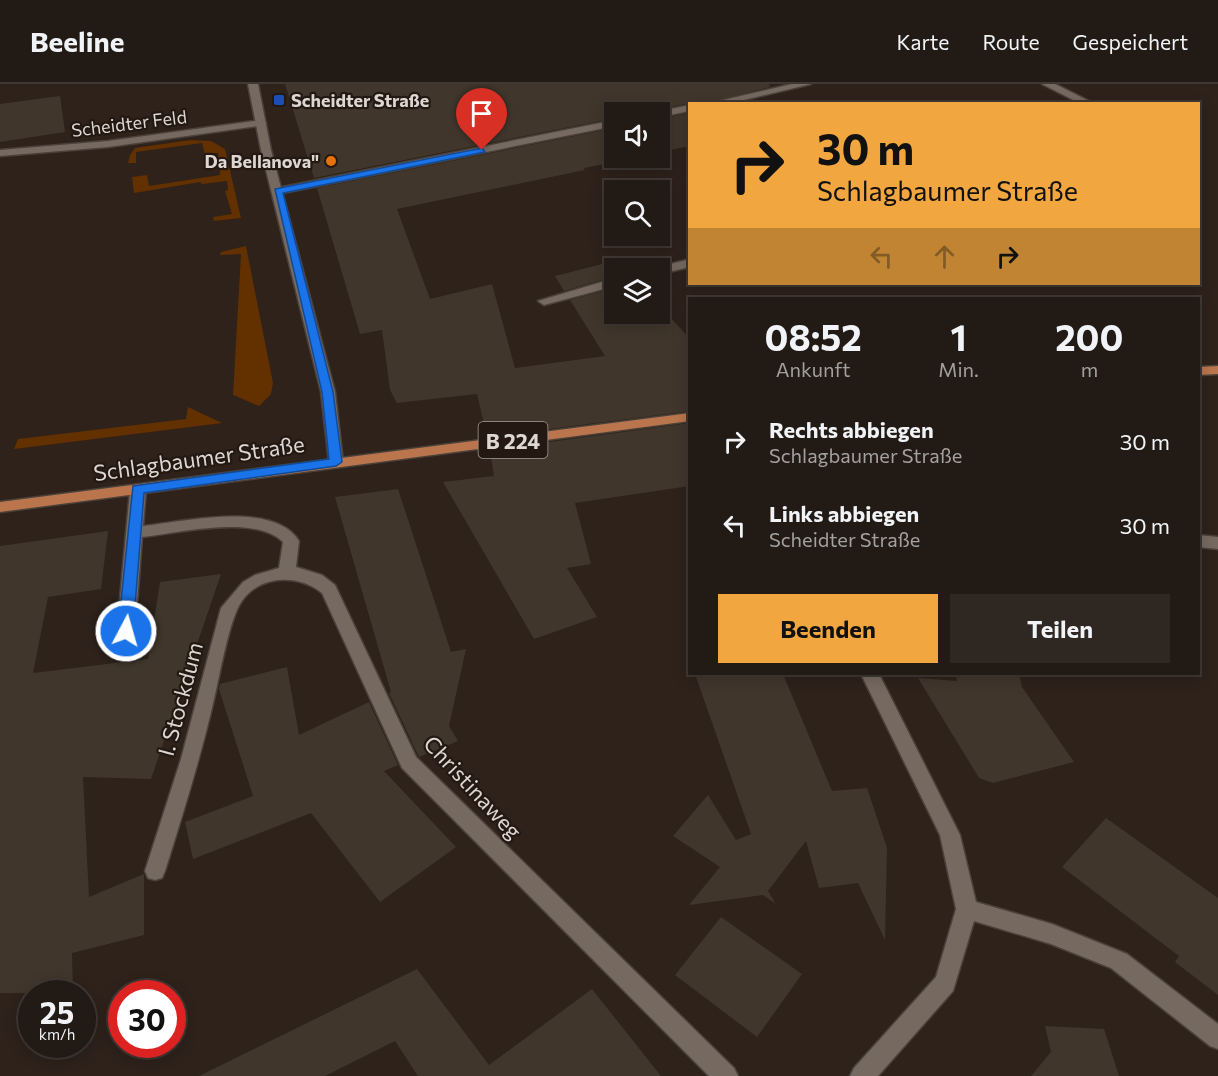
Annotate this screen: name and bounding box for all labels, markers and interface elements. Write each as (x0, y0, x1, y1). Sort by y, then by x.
text: Beeline (30, 24, 124, 58)
text: Karte (896, 29, 949, 54)
text: Route (982, 29, 1040, 54)
text: Gespeichert (1073, 29, 1188, 54)
pin (456, 88, 507, 150)
place label: Scheidter Straße (291, 89, 429, 111)
marker: Scheidter Straße (272, 93, 286, 107)
icon: arrive (465, 97, 498, 130)
map controls (604, 102, 670, 324)
button: sound (604, 102, 670, 168)
street label: Scheidter Feld (70, 105, 188, 141)
text: 30 m (817, 122, 914, 174)
icon: right (718, 126, 796, 204)
place label: Da Bellanova" (204, 150, 319, 172)
marker: Da Bellanova" (324, 154, 338, 168)
text: Schlagbaumer Straße (817, 174, 1078, 207)
button: search (604, 180, 670, 246)
icon: left (865, 240, 898, 273)
icon: ahead (928, 240, 961, 273)
icon: right (991, 240, 1024, 273)
button: layers (604, 258, 670, 324)
text: 08:52 (765, 314, 862, 358)
text: 1 (950, 314, 967, 358)
text: 200 (1055, 314, 1123, 358)
text: Ankunft (776, 357, 851, 381)
text: Min. (938, 357, 979, 381)
text: m (1081, 357, 1098, 381)
text: Rechts abbiegen (769, 416, 934, 443)
road number: B 224 (478, 422, 548, 458)
icon: right (718, 425, 751, 458)
text: 30 m (1120, 428, 1170, 455)
street label: Schlagbaumer Straße (92, 430, 306, 486)
text: Schlagbaumer Straße (769, 443, 962, 467)
text: Links abbiegen (769, 500, 919, 527)
icon: left (718, 509, 751, 542)
text: 30 m (1120, 512, 1170, 539)
text: Scheidter Straße (769, 527, 920, 551)
button: Beenden (718, 594, 938, 663)
button: Teilen (950, 594, 1170, 663)
position arrow (94, 599, 158, 663)
street label: I. Stockdum (152, 639, 208, 759)
street label: Christinaweg (418, 730, 528, 844)
speed limit sign: 30 (108, 980, 186, 1058)
text: 25 (40, 993, 74, 1030)
text: km/h (39, 1025, 75, 1043)

